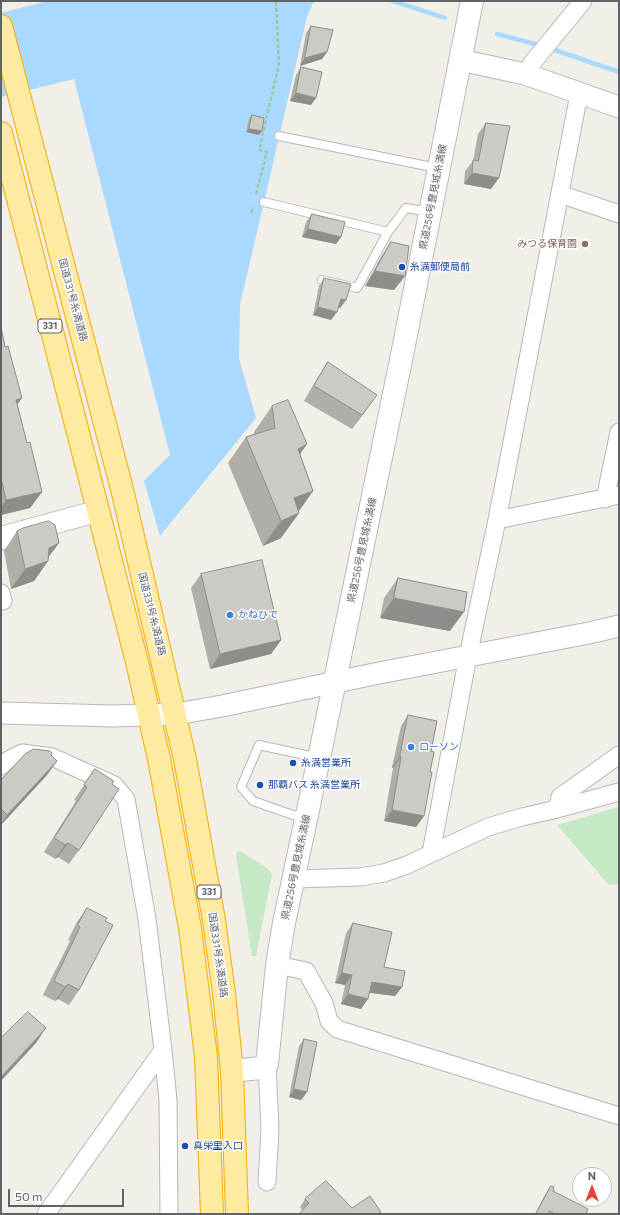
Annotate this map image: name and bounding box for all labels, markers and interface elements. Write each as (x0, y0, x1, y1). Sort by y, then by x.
street label: 県道256号豊見城糸満線 (417, 143, 449, 251)
place label: みつる保育園 (517, 238, 577, 250)
marker: みつる保育園 (580, 239, 590, 249)
street label: 国道331号糸満道路 (56, 257, 90, 343)
place label: 糸満郵便局前 (410, 261, 470, 273)
marker: 糸満郵便局前 (397, 262, 407, 272)
road number: 331 (38, 319, 62, 333)
street label: 県道256号豊見城糸満線 (345, 496, 379, 604)
street label: 国道331号糸満道路 (136, 571, 168, 657)
place label: かねひで (238, 609, 278, 621)
marker: かねひで (225, 610, 235, 620)
place label: ローソン (419, 741, 459, 753)
marker: ローソン (406, 742, 416, 752)
place label: 糸満営業所 (301, 757, 351, 769)
marker: 糸満営業所 (288, 758, 298, 768)
place label: 那覇バス 糸満営業所 (268, 779, 360, 791)
marker: 那覇バス 糸満営業所 (255, 780, 265, 790)
street label: 県道256号豊見城糸満線 (279, 813, 313, 921)
road number: 331 (197, 885, 221, 899)
street label: 国道331号糸満道路 (206, 912, 230, 998)
place label: 真栄里入口 (193, 1140, 243, 1152)
marker: 真栄里入口 (180, 1141, 190, 1151)
north arrow (572, 1167, 612, 1207)
text: N (588, 1169, 596, 1182)
scale bar (10, 1181, 126, 1207)
text: 50 m (15, 1189, 43, 1203)

